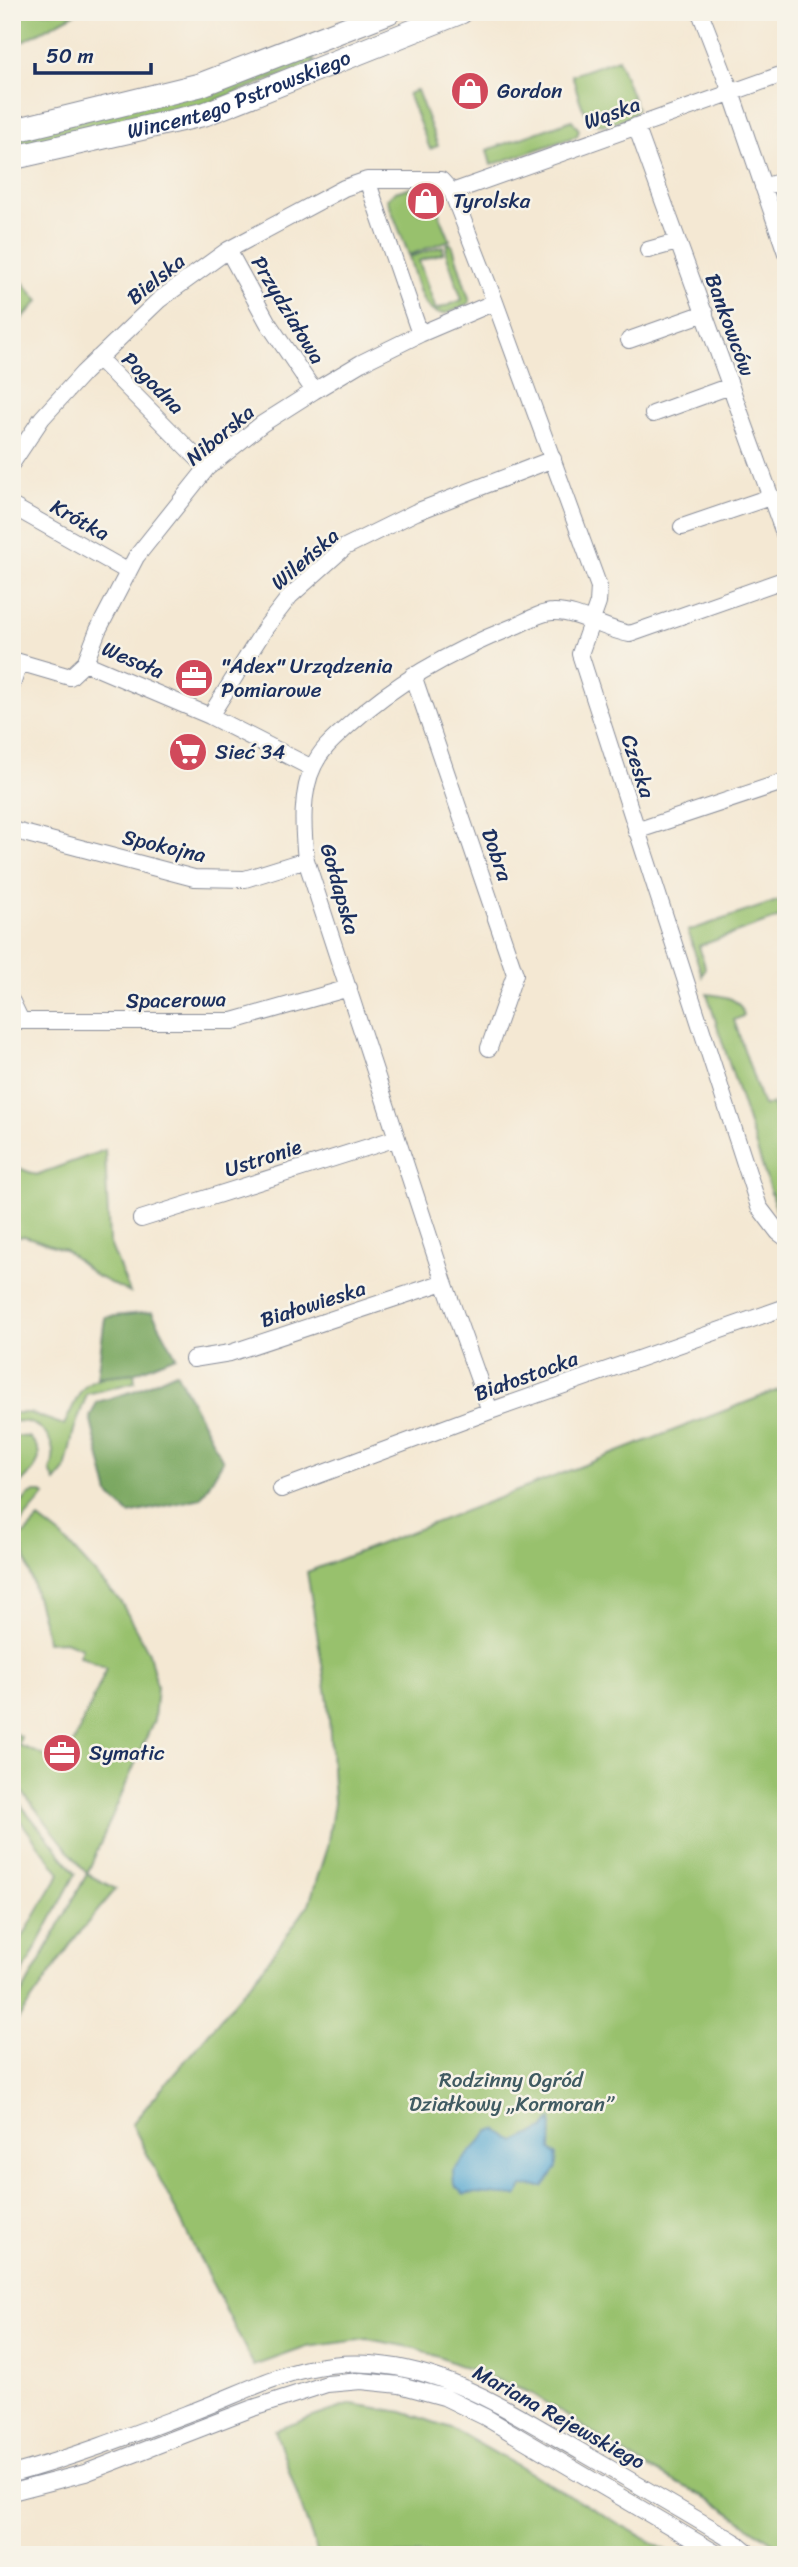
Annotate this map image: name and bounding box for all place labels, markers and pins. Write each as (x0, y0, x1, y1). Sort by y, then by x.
shop icon: Gordon (449, 70, 491, 112)
place label: Gordon (497, 72, 563, 110)
shop icon: Tyrolska (405, 180, 447, 222)
place label: Tyrolska (453, 182, 531, 220)
place label: "Adex" Urządzenia Pomiarowe (221, 647, 393, 709)
office icon: "Adex" Urządzenia Pomiarowe (173, 657, 215, 699)
supermarket icon: Sieć 34 (167, 731, 209, 773)
place label: Sieć 34 (215, 733, 285, 771)
office icon: Symatic (41, 1732, 83, 1774)
place label: Symatic (89, 1734, 165, 1772)

